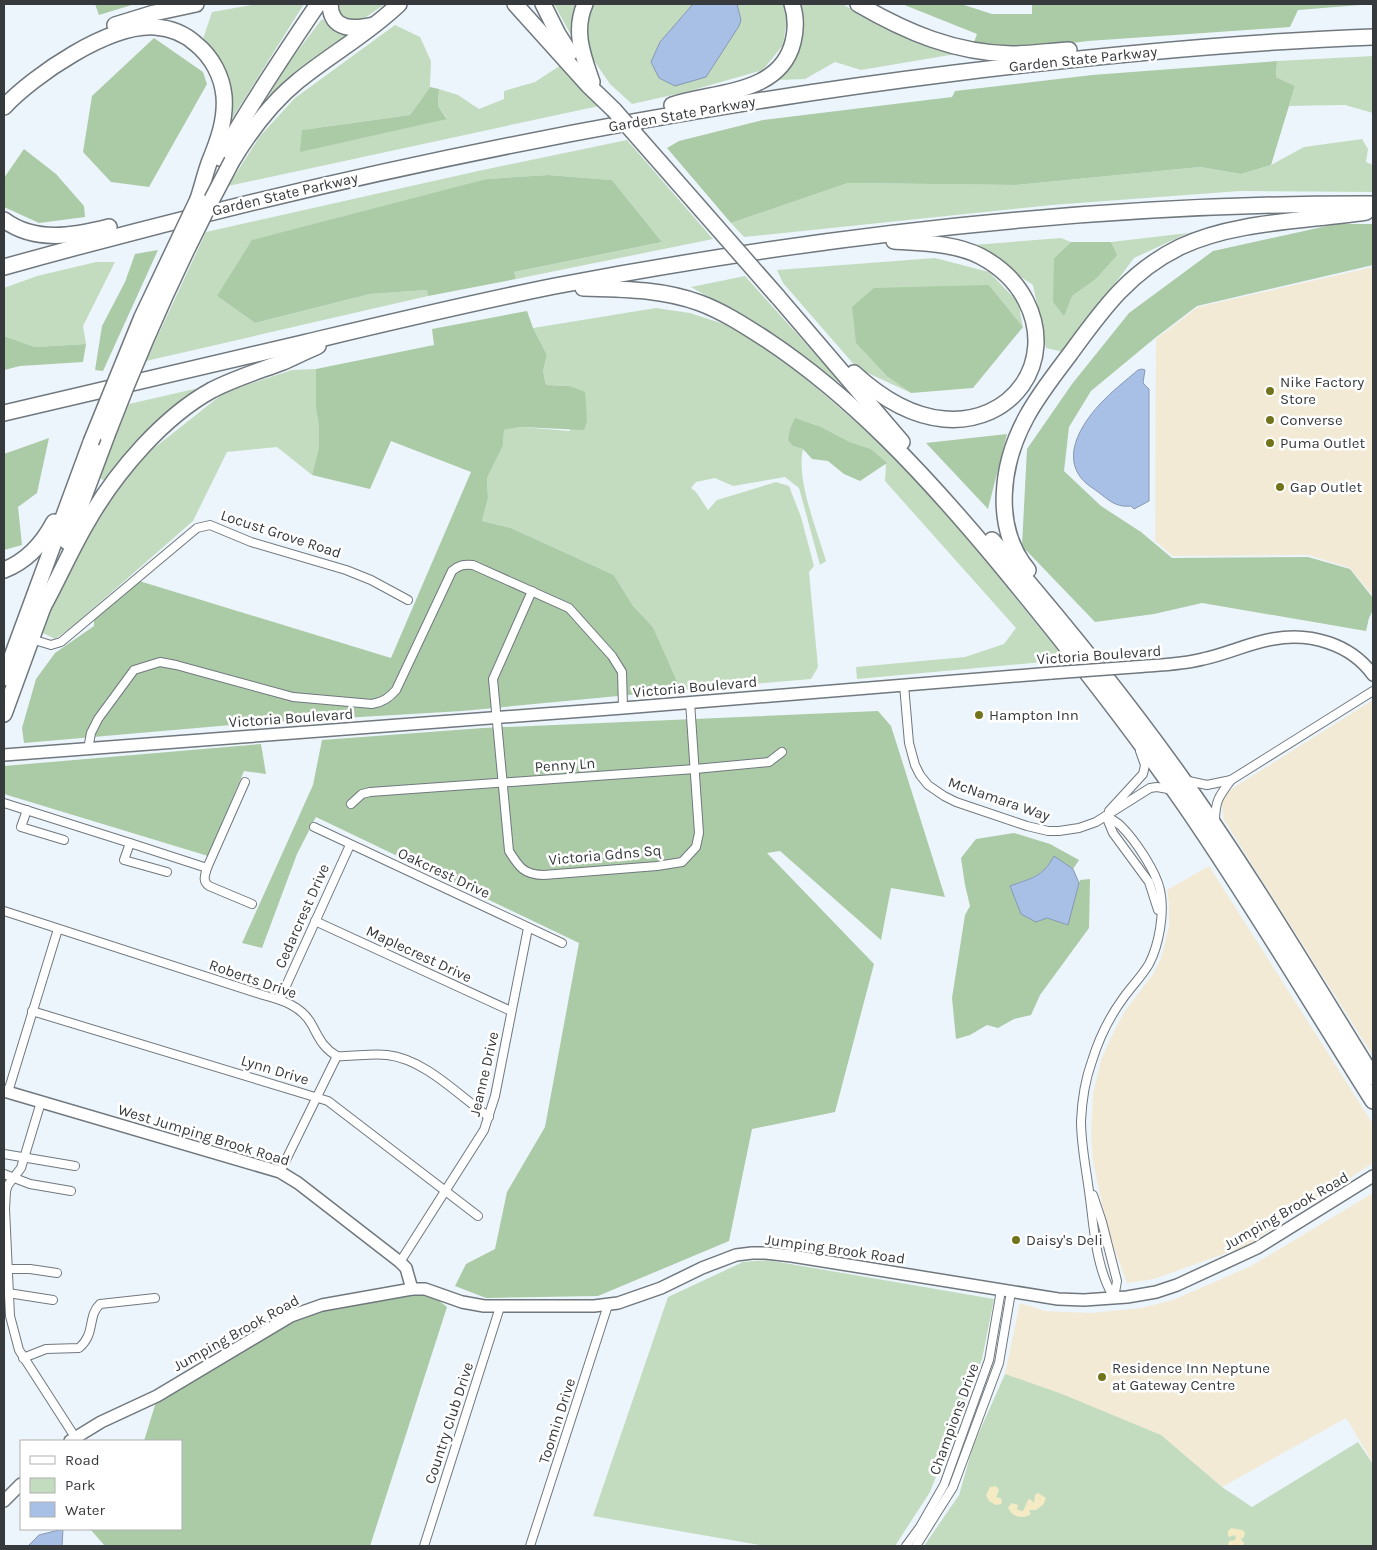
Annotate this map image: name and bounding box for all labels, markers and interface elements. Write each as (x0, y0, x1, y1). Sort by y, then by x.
street label: Garden State Parkway (1008, 42, 1158, 76)
street label: Garden State Parkway (607, 92, 757, 136)
street label: Garden State Parkway (210, 168, 360, 220)
place label: Nike Factory Store (1280, 373, 1364, 408)
marker: Nike Factory Store (1264, 385, 1276, 397)
place label: Converse (1280, 411, 1343, 429)
marker: Converse (1264, 414, 1276, 426)
place label: Puma Outlet (1280, 434, 1366, 452)
marker: Puma Outlet (1264, 437, 1276, 449)
place label: Gap Outlet (1290, 478, 1363, 496)
marker: Gap Outlet (1274, 481, 1286, 493)
street label: Locust Grove Road (218, 506, 344, 562)
street label: Victoria Boulevard (1036, 642, 1162, 668)
street label: Victoria Boulevard (632, 673, 758, 701)
street label: Victoria Boulevard (228, 705, 354, 731)
place label: Hampton Inn (989, 706, 1079, 724)
marker: Hampton Inn (973, 709, 985, 721)
street label: Penny Ln (534, 754, 596, 776)
street label: McNamara Way (946, 773, 1052, 825)
street label: Victoria Gdns Sq (548, 841, 662, 869)
street label: Oakcrest Drive (395, 844, 493, 902)
street label: Cedarcrest Drive (271, 861, 333, 971)
street label: Maplecrest Drive (363, 922, 475, 986)
street label: Roberts Drive (207, 956, 299, 1002)
street label: Jeanne Drive (466, 1030, 502, 1118)
street label: Lynn Drive (239, 1051, 311, 1089)
street label: West Jumping Brook Road (116, 1100, 292, 1170)
street label: Jumping Brook Road (1220, 1168, 1352, 1254)
street label: Jumping Brook Road (764, 1230, 906, 1268)
place label: Daisy's Deli (1026, 1231, 1103, 1249)
marker: Daisy's Deli (1010, 1234, 1022, 1246)
street label: Jumping Brook Road (170, 1291, 302, 1375)
place label: Residence Inn Neptune at Gateway Centre (1112, 1359, 1270, 1394)
street label: Country Club Drive (421, 1360, 477, 1486)
street label: Champions Drive (925, 1361, 983, 1477)
marker: Residence Inn Neptune at Gateway Centre (1096, 1371, 1108, 1383)
street label: Toomin Drive (535, 1376, 579, 1466)
legend (20, 1440, 182, 1530)
text: Road (65, 1451, 100, 1469)
text: Park (65, 1476, 95, 1494)
text: Water (65, 1501, 106, 1519)

